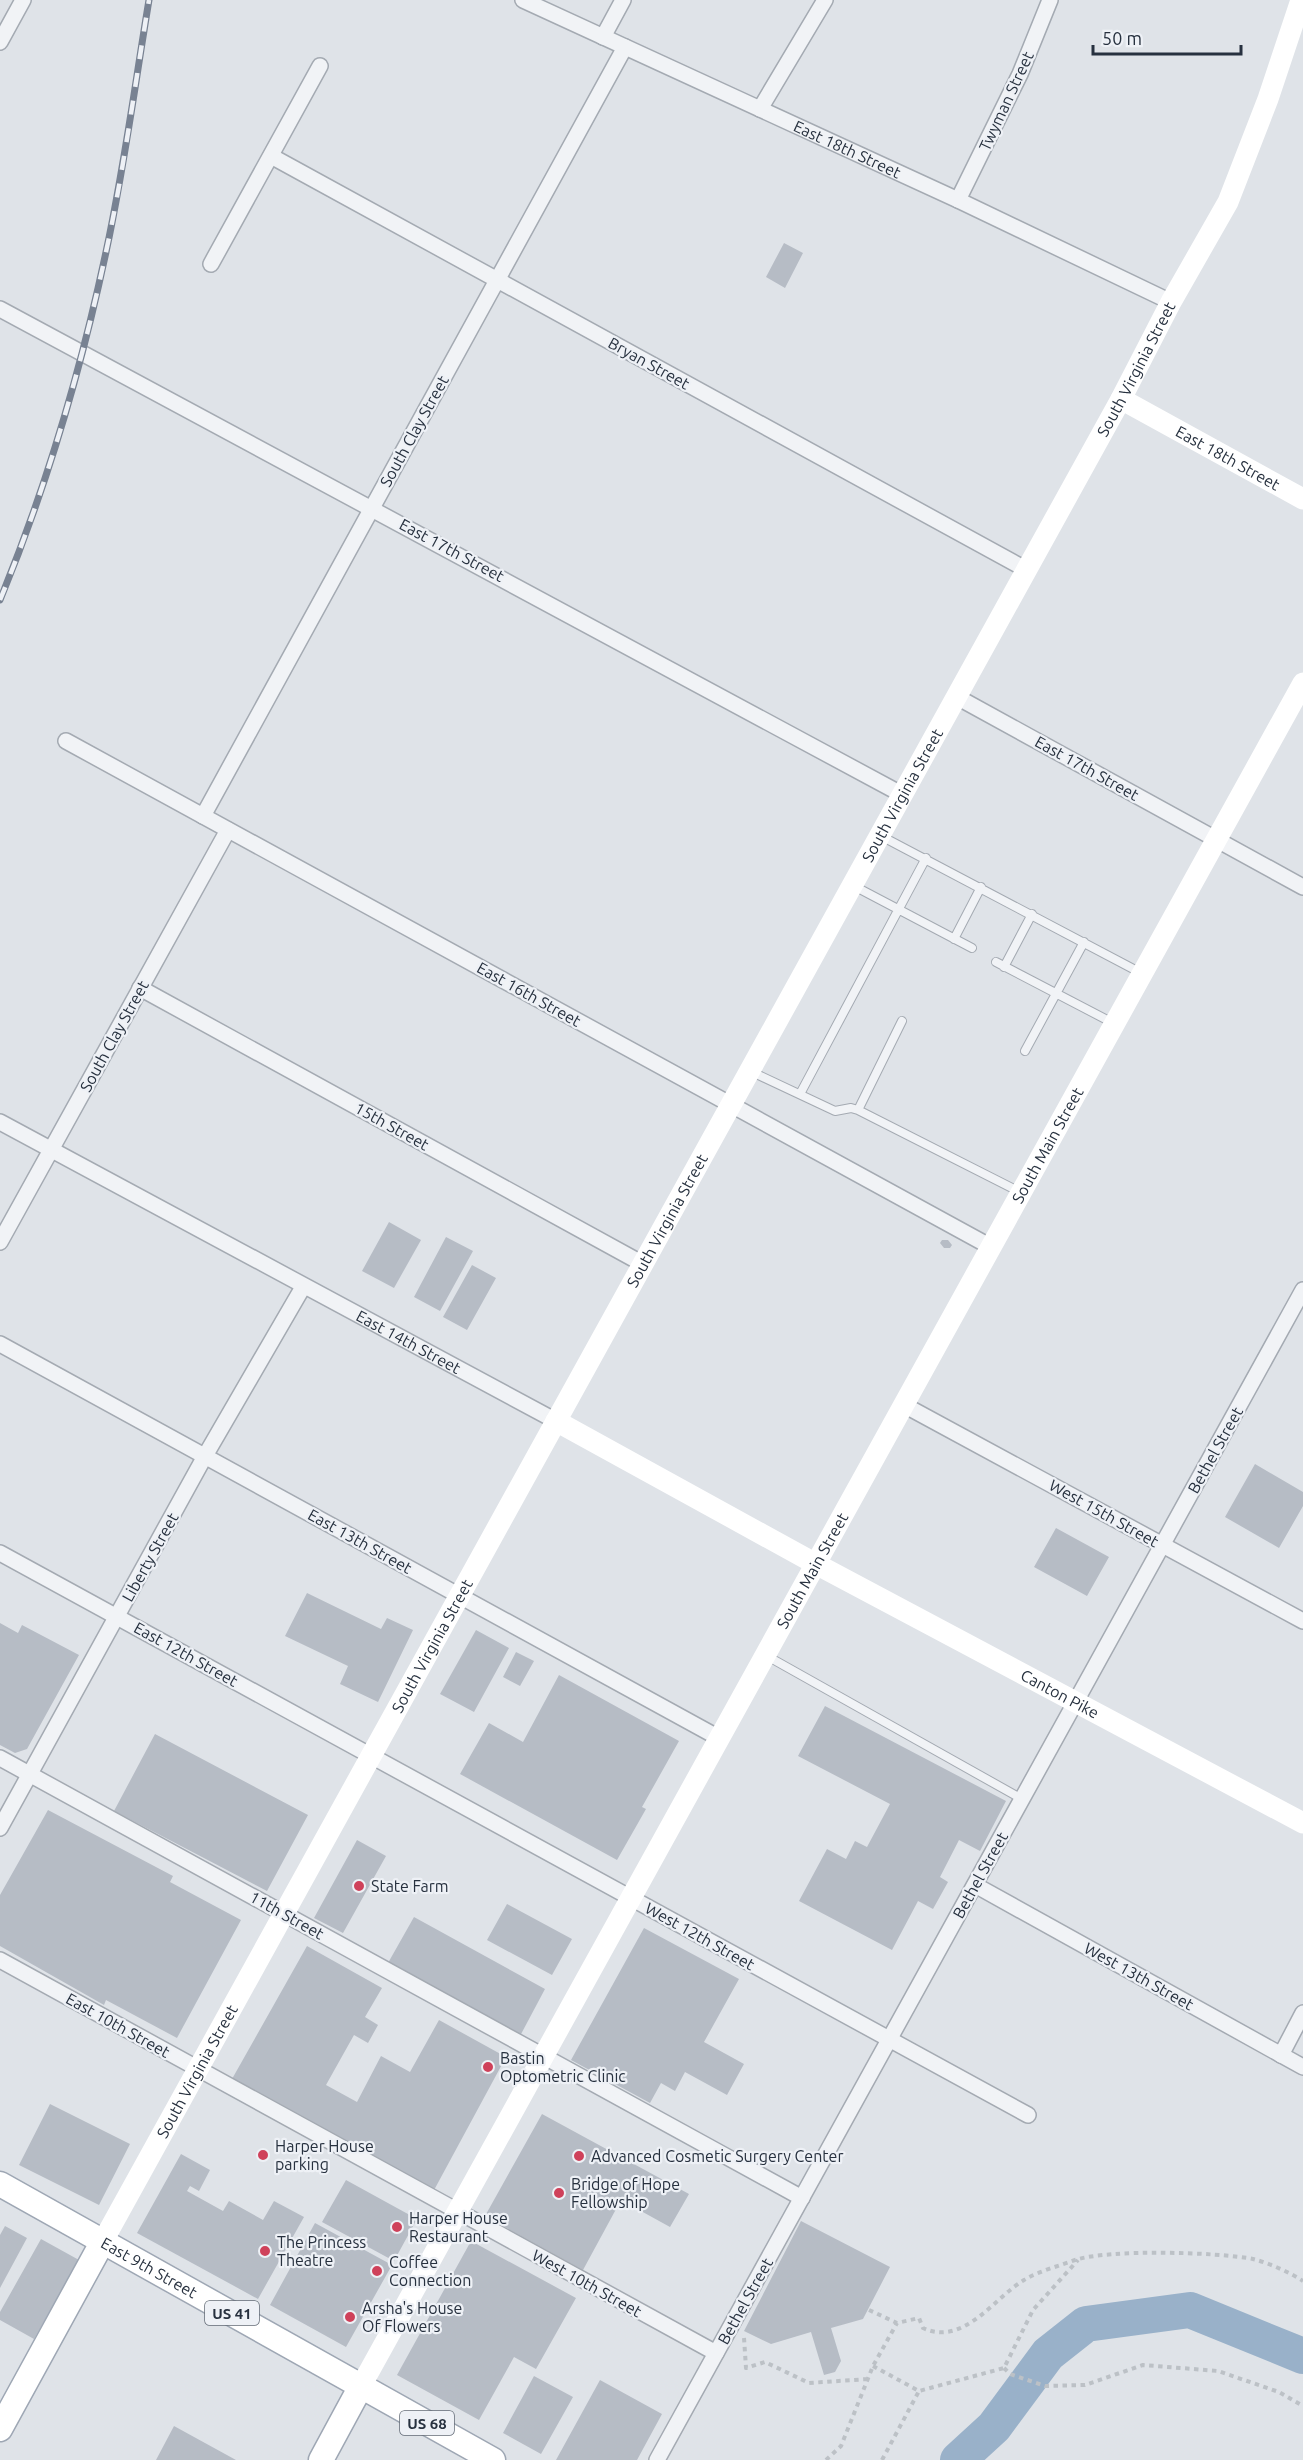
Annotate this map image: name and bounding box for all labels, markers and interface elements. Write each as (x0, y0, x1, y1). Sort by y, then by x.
scale bar (1093, 18, 1242, 56)
text: 50 m (1102, 28, 1142, 48)
street label: Twyman Street (975, 48, 1037, 154)
street label: East 18th Street (791, 117, 904, 182)
street label: South Virginia Street (1093, 298, 1179, 439)
street label: Bryan Street (605, 333, 693, 393)
street label: South Clay Street (376, 372, 452, 490)
street label: East 18th Street (1173, 422, 1284, 494)
street label: East 17th Street (397, 515, 508, 585)
street label: South Virginia Street (858, 725, 946, 865)
street label: East 17th Street (1032, 732, 1143, 804)
street label: East 16th Street (474, 958, 585, 1030)
street label: South Clay Street (76, 977, 152, 1095)
street label: South Main Street (1008, 1084, 1087, 1206)
street label: 15th Street (352, 1098, 433, 1154)
street label: South Virginia Street (623, 1150, 711, 1290)
street label: East 14th Street (353, 1306, 465, 1378)
street label: Bethel Street (1184, 1403, 1246, 1496)
street label: West 15th Street (1046, 1476, 1162, 1551)
street label: East 13th Street (305, 1505, 416, 1577)
street label: Liberty Street (118, 1509, 182, 1604)
street label: South Main Street (773, 1509, 852, 1632)
street label: South Virginia Street (388, 1575, 476, 1716)
street label: East 12th Street (131, 1618, 242, 1690)
street label: Canton Pike (1018, 1666, 1102, 1722)
street label: Bethel Street (949, 1828, 1011, 1921)
place label: State Farm (371, 1877, 449, 1895)
marker: State Farm (352, 1879, 366, 1893)
street label: 11th Street (247, 1887, 328, 1943)
street label: West 12th Street (642, 1899, 758, 1974)
street label: West 13th Street (1081, 1939, 1197, 2014)
street label: East 10th Street (63, 1989, 174, 2061)
street label: South Virginia Street (153, 2001, 241, 2141)
place label: Bastin Optometric Clinic (500, 2049, 626, 2085)
marker: Bastin Optometric Clinic (481, 2060, 495, 2074)
place label: Harper House parking (275, 2137, 374, 2173)
place label: Advanced Cosmetic Surgery Center (591, 2147, 843, 2165)
marker: Harper House parking (256, 2148, 270, 2162)
marker: Advanced Cosmetic Surgery Center (572, 2149, 586, 2163)
place label: Bridge of Hope Fellowship (571, 2175, 680, 2211)
marker: Bridge of Hope Fellowship (552, 2186, 566, 2200)
place label: Harper House Restaurant (409, 2209, 508, 2245)
marker: Harper House Restaurant (390, 2220, 404, 2234)
place label: The Princess Theatre (277, 2233, 366, 2269)
street label: East 9th Street (98, 2234, 201, 2302)
marker: The Princess Theatre (258, 2244, 272, 2258)
street label: West 10th Street (529, 2246, 645, 2321)
place label: Coffee Connection (389, 2253, 471, 2289)
street label: Bethel Street (714, 2254, 776, 2347)
marker: Coffee Connection (370, 2264, 384, 2278)
place label: Arsha's House Of Flowers (362, 2299, 462, 2335)
road number: US 41 (205, 2301, 259, 2325)
marker: Arsha's House Of Flowers (343, 2310, 357, 2324)
road number: US 68 (400, 2411, 454, 2435)

